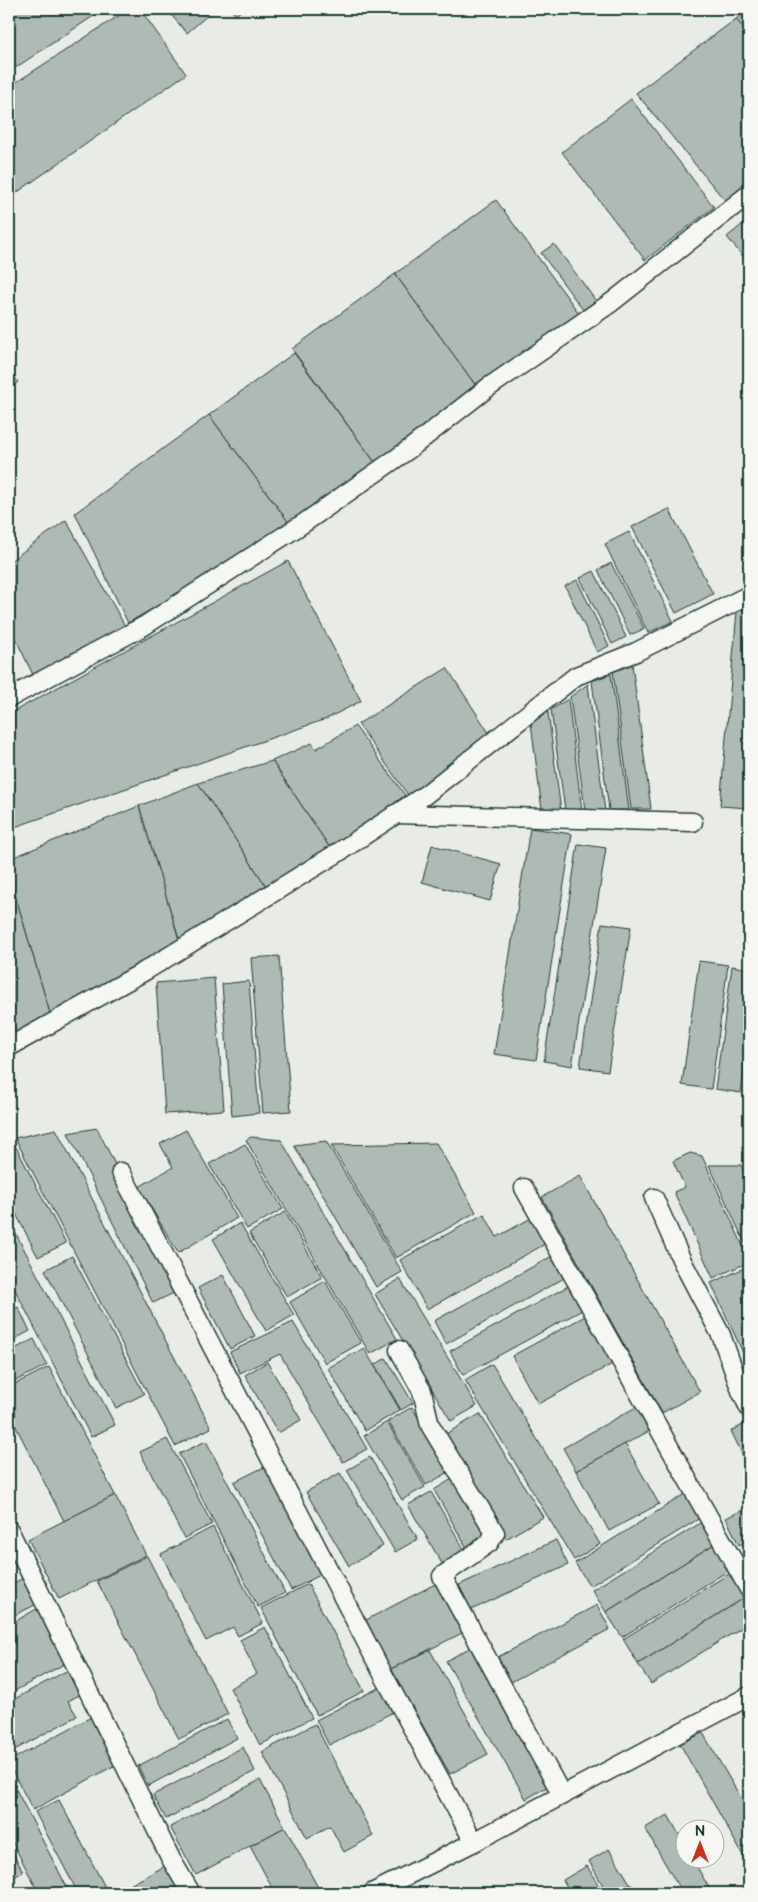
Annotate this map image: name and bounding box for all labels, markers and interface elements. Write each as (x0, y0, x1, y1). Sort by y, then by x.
north arrow (676, 1820, 726, 1870)
text: N (695, 1823, 705, 1840)

